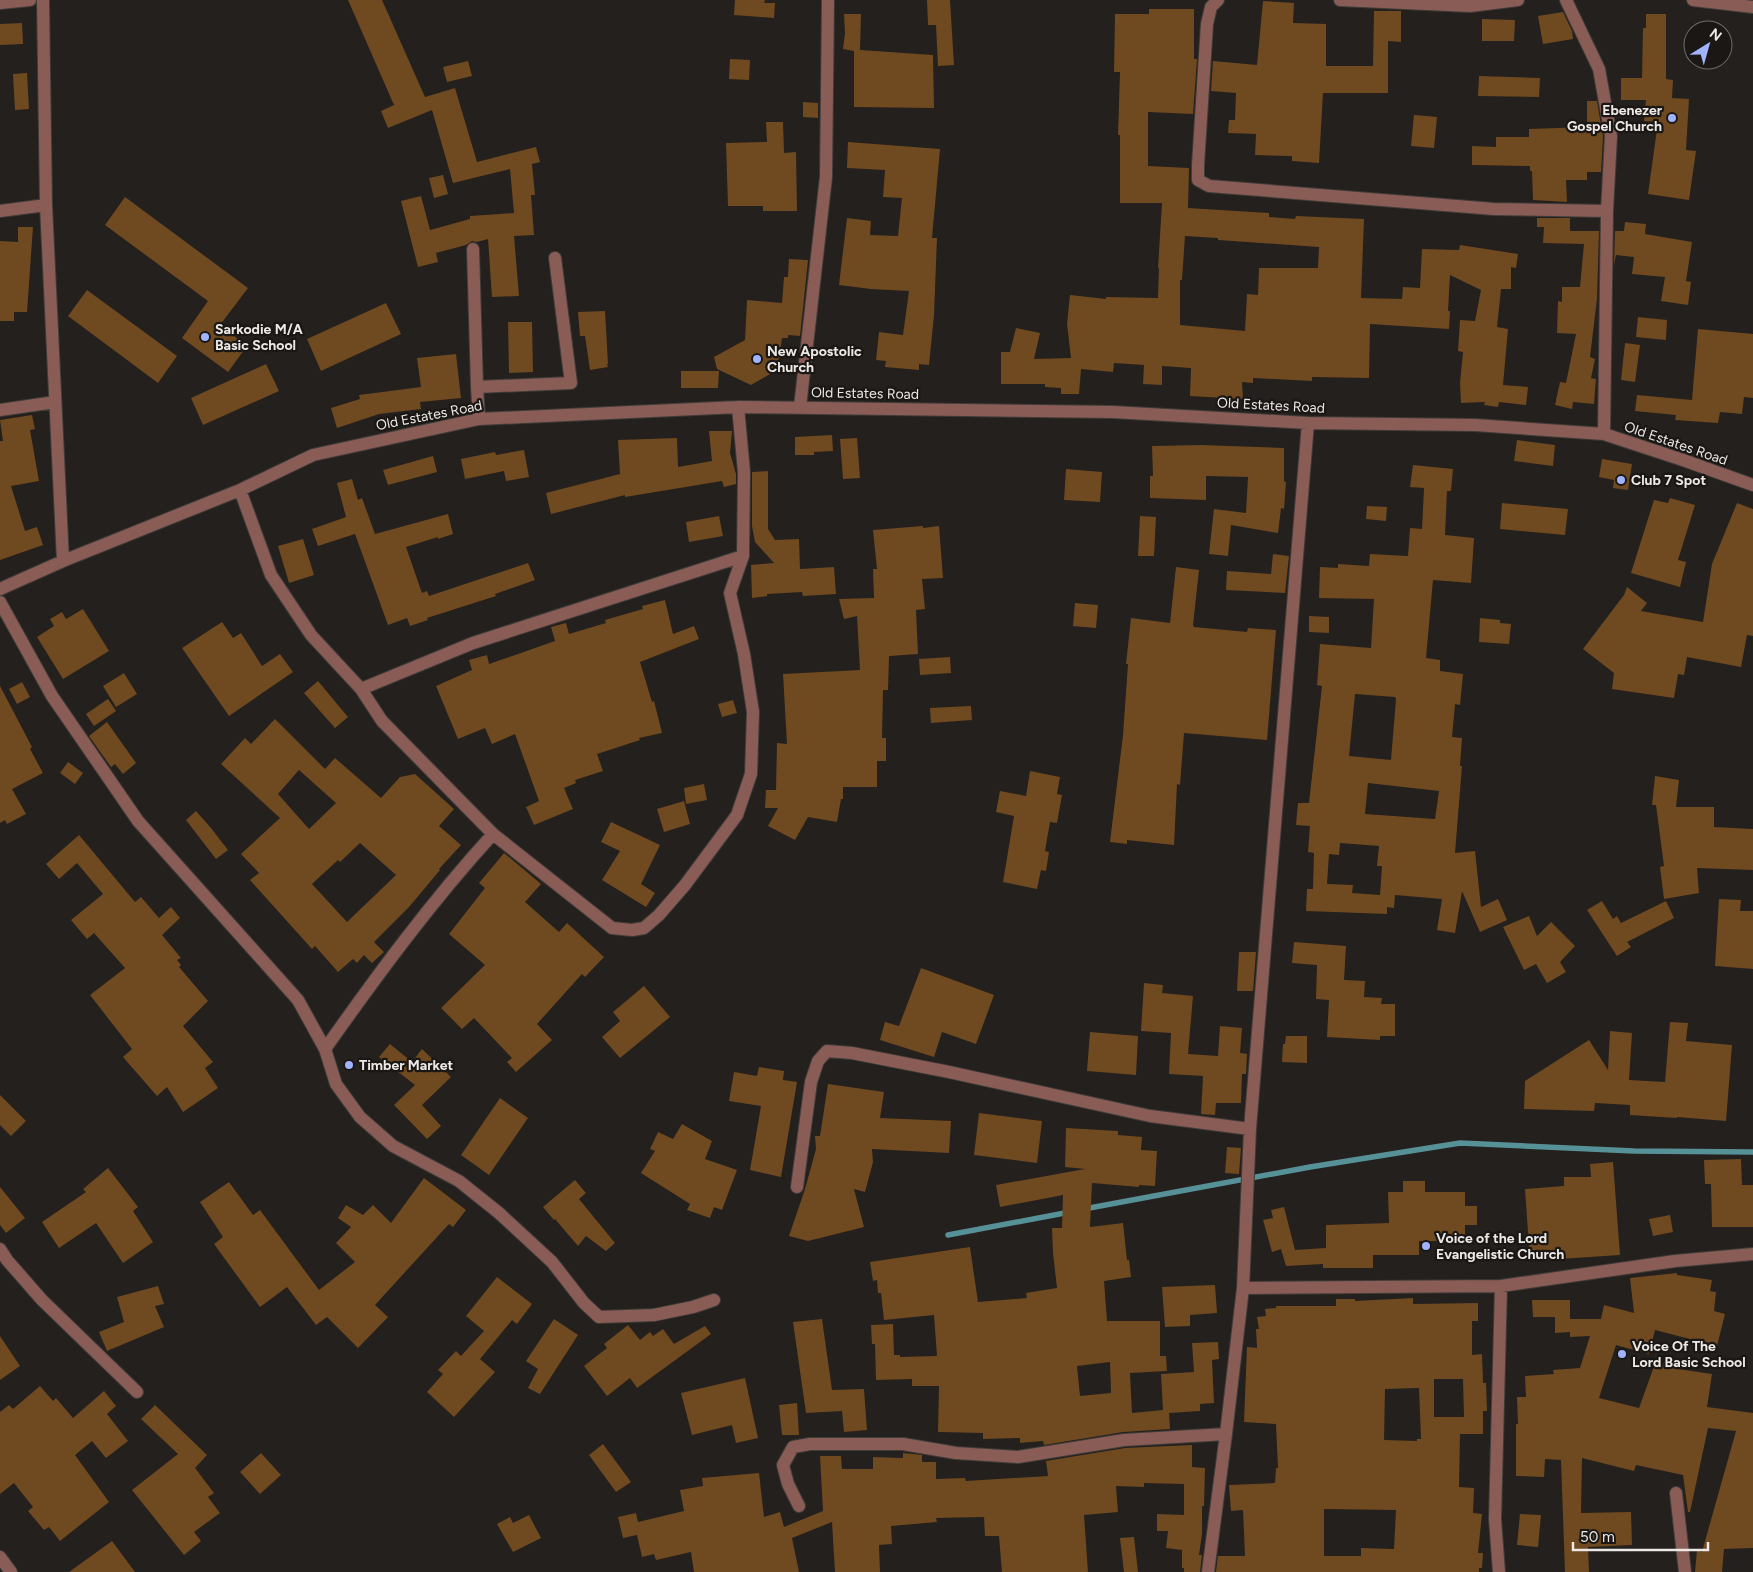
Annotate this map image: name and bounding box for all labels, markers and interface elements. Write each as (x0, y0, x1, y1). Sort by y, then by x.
north arrow (1683, 20, 1733, 70)
text: N (1706, 25, 1725, 45)
place label: Ebenezer Gospel Church (1567, 102, 1663, 135)
marker: Ebenezer Gospel Church (1666, 112, 1678, 124)
place label: Sarkodie M/A Basic School (215, 321, 303, 354)
marker: Sarkodie M/A Basic School (199, 331, 211, 343)
place label: New Apostolic Church (767, 343, 862, 376)
marker: New Apostolic Church (751, 353, 763, 365)
street label: Old Estates Road (811, 384, 919, 403)
street label: Old Estates Road (1217, 394, 1325, 417)
street label: Old Estates Road (374, 397, 484, 434)
street label: Old Estates Road (1622, 418, 1730, 469)
place label: Club 7 Spot (1631, 472, 1706, 489)
marker: Club 7 Spot (1615, 474, 1627, 486)
place label: Timber Market (359, 1057, 453, 1074)
marker: Timber Market (343, 1059, 355, 1071)
place label: Voice of the Lord Evangelistic Church (1436, 1230, 1564, 1263)
marker: Voice of the Lord Evangelistic Church (1420, 1240, 1432, 1252)
place label: Voice Of The Lord Basic School (1632, 1338, 1746, 1371)
marker: Voice Of The Lord Basic School (1616, 1348, 1628, 1360)
scale bar (1573, 1520, 1708, 1552)
text: 50 m (1580, 1528, 1615, 1546)

